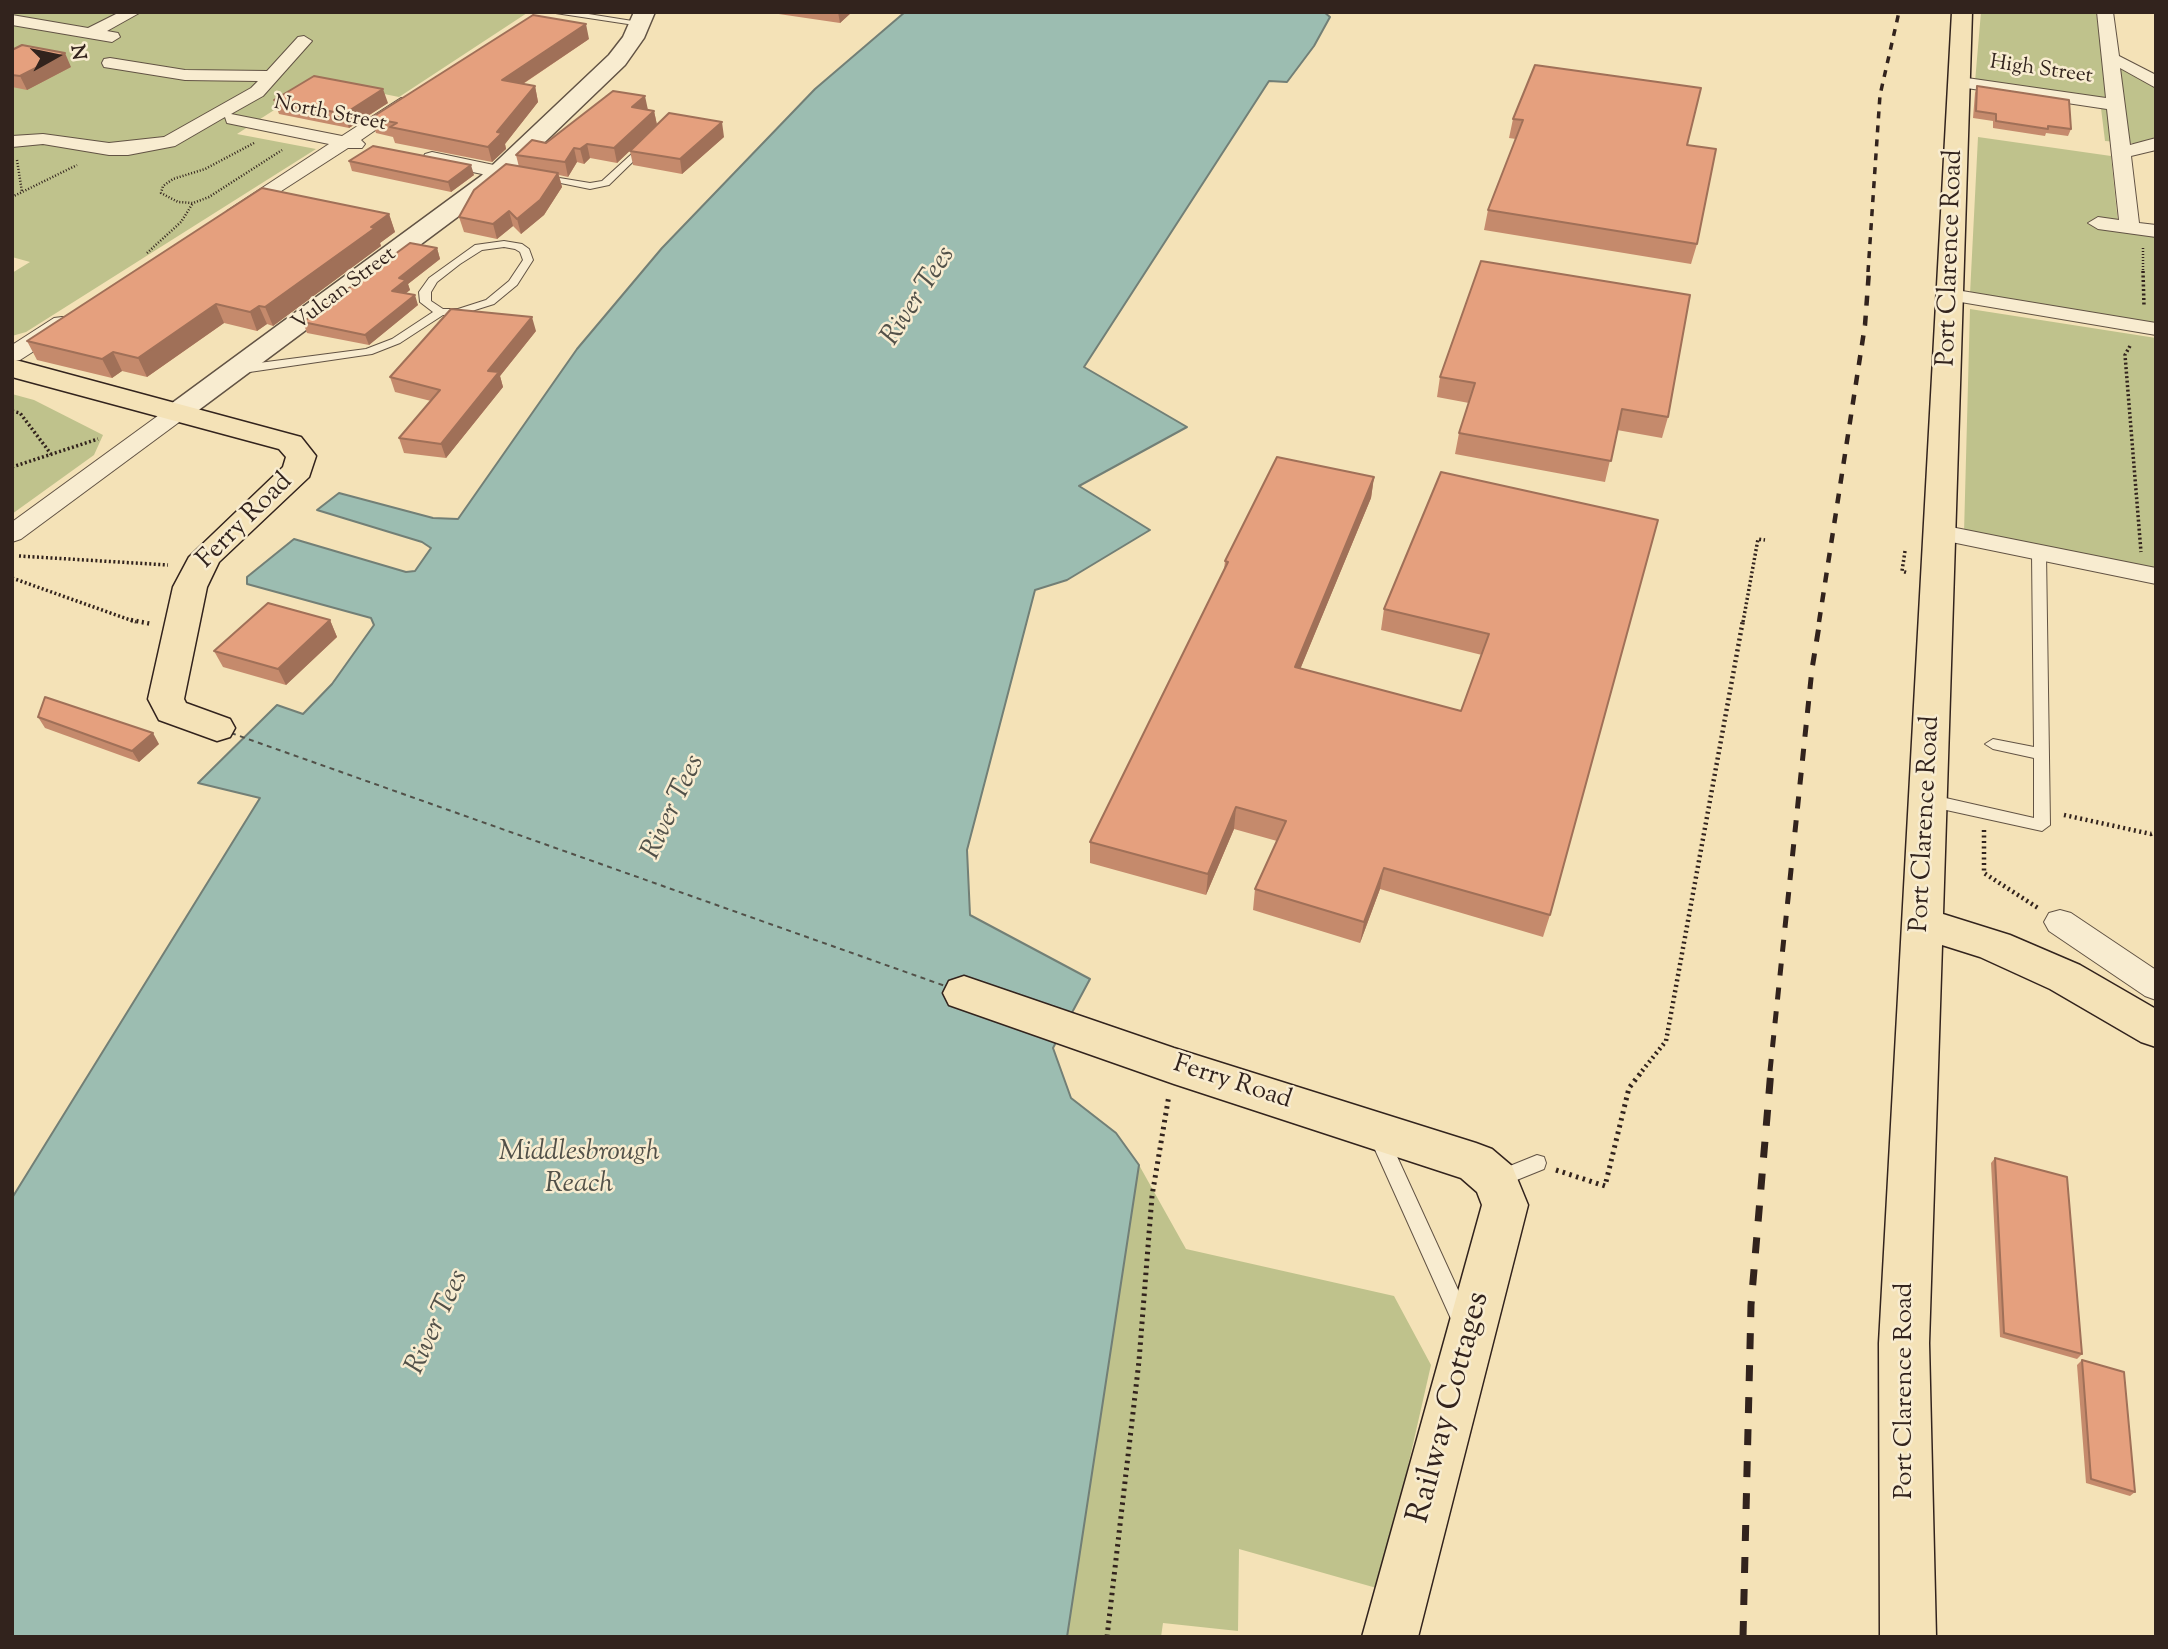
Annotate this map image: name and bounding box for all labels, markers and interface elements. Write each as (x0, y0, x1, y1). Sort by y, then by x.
north arrow (21, 21, 91, 91)
text: N (63, 43, 92, 62)
street label: High Street (1988, 51, 2094, 91)
street label: North Street (272, 92, 388, 138)
street label: Port Clarence Road (1933, 149, 1971, 367)
water label: River Tees (876, 241, 964, 353)
street label: Vulcan Street (288, 243, 402, 337)
street label: Ferry Road (192, 468, 300, 576)
street label: Port Clarence Road (1906, 715, 1948, 933)
water label: River Tees (636, 751, 714, 865)
street label: Ferry Road (1169, 1050, 1295, 1118)
water label: Middlesbrough Reach (498, 1137, 660, 1203)
water label: River Tees (400, 1266, 478, 1380)
street label: Port Clarence Road (1891, 1283, 1923, 1499)
street label: Railway Cottages (1402, 1288, 1500, 1528)

